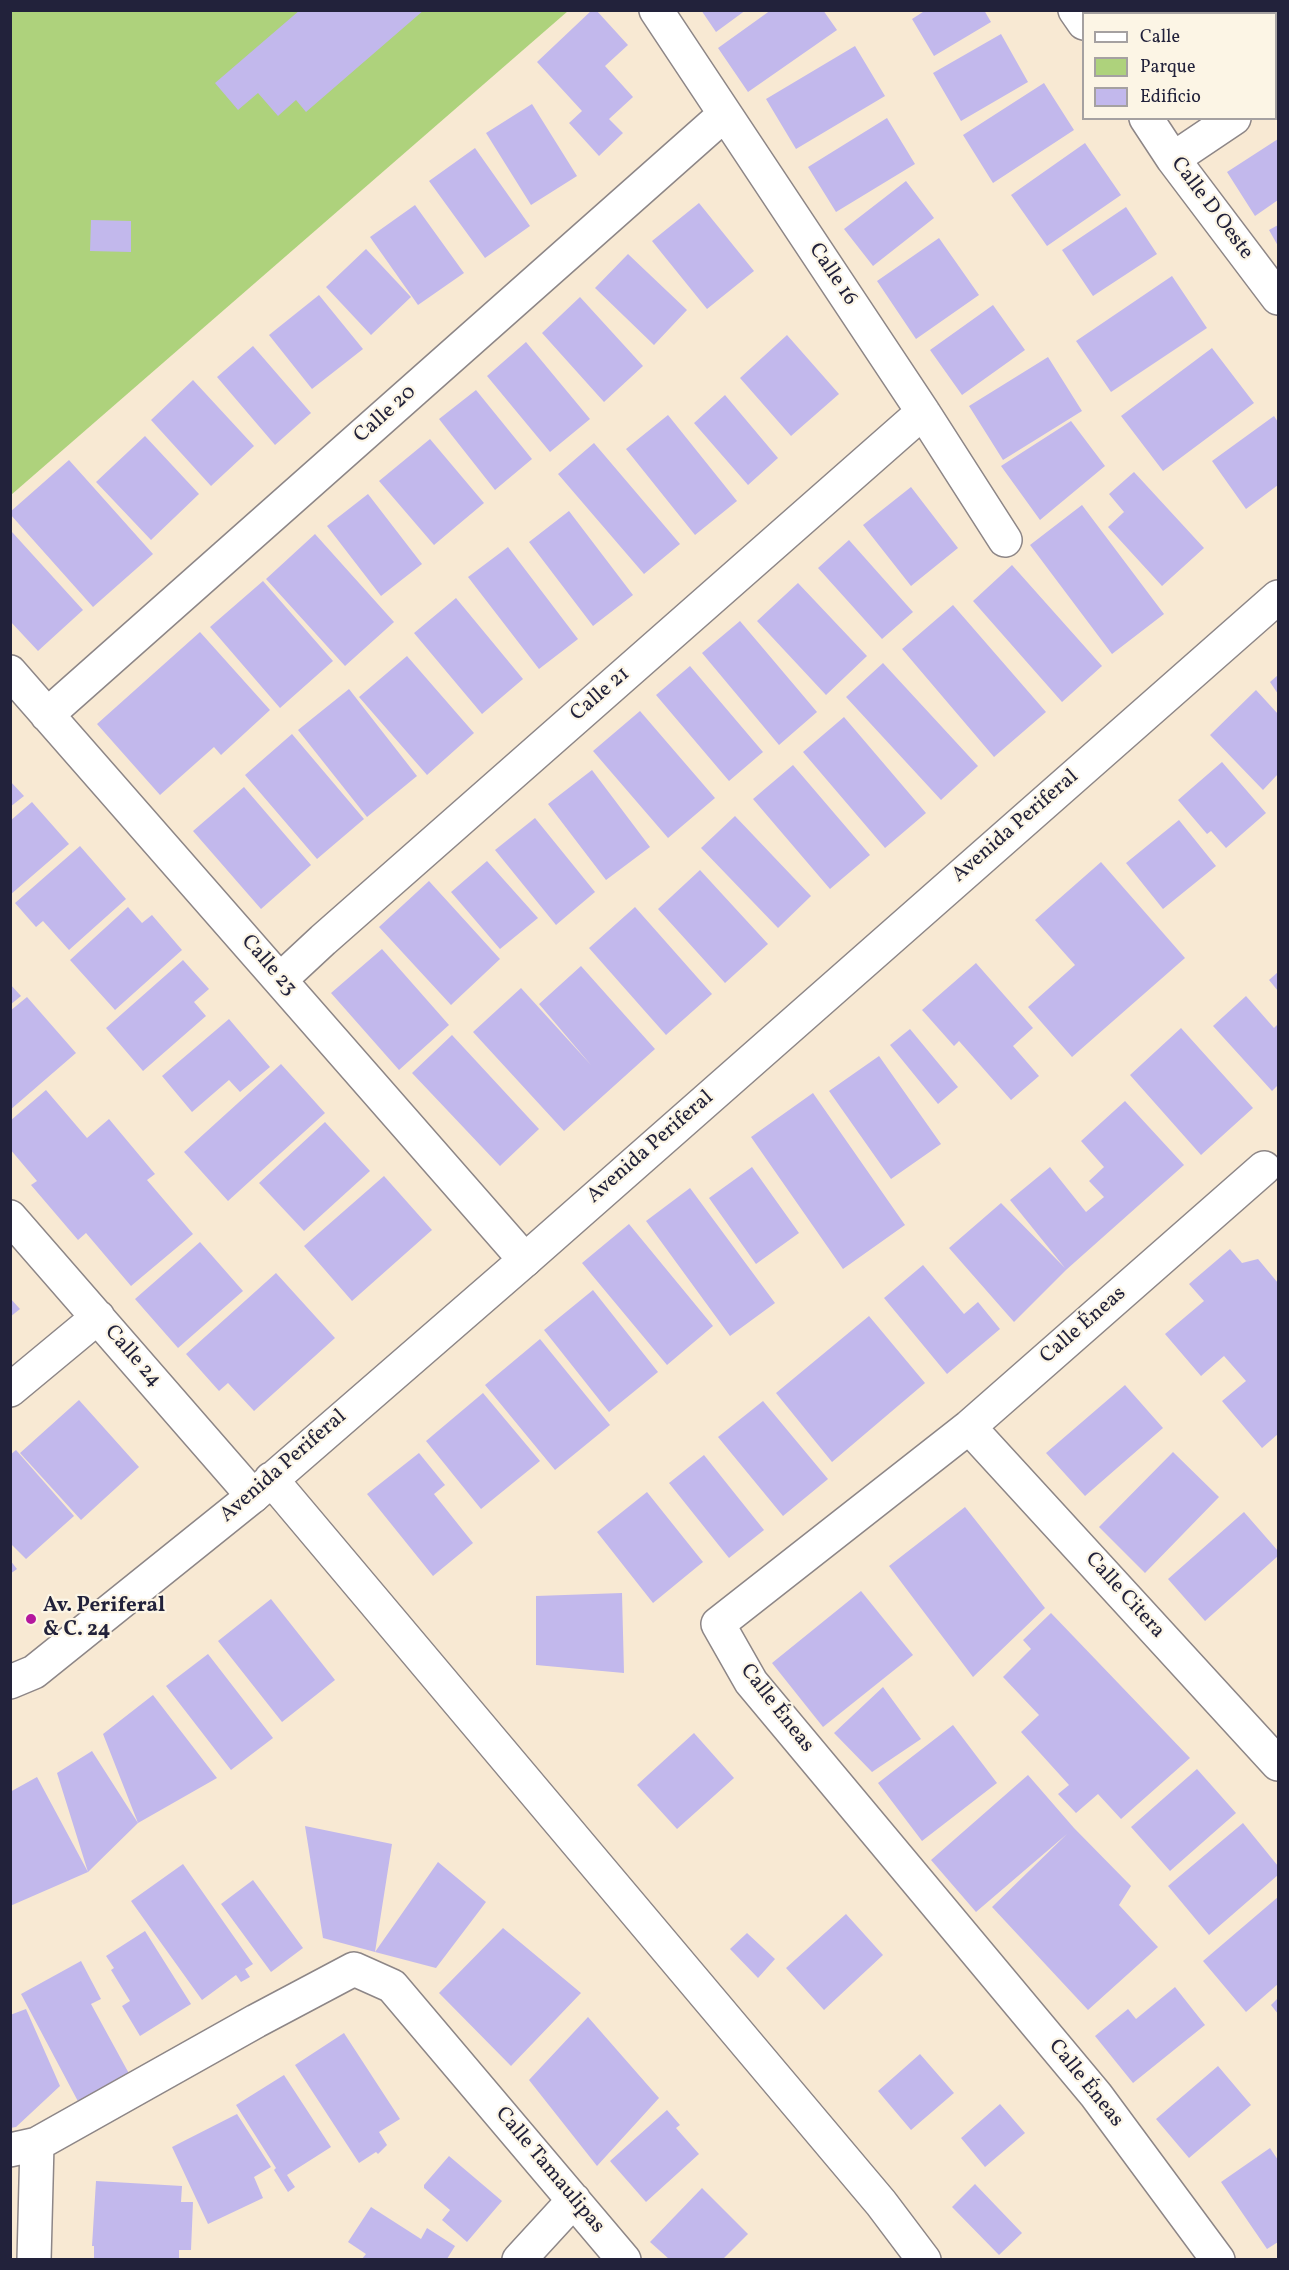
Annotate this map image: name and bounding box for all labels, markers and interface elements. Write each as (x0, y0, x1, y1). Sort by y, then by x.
legend (1082, 12, 1277, 120)
text: Calle (1140, 25, 1180, 50)
text: Parque (1140, 55, 1195, 80)
text: Edificio (1140, 85, 1201, 110)
street label: Calle D Oeste (1164, 153, 1258, 265)
street label: Calle 16 (802, 239, 862, 311)
street label: Calle 20 (350, 381, 422, 449)
street label: Calle 21 (566, 662, 636, 728)
street label: Avenida Periferal (948, 765, 1084, 889)
street label: Calle 23 (235, 930, 301, 1002)
street label: Avenida Periferal (583, 1086, 719, 1210)
street label: Calle Éneas (1036, 1282, 1132, 1370)
street label: Calle 24 (98, 1321, 166, 1393)
street label: Avenida Periferal (216, 1405, 352, 1529)
street label: Calle Citera (1079, 1548, 1169, 1644)
place label: Av. Periferal & C. 24 (43, 1594, 165, 1644)
marker: Av. Periferal & C. 24 (24, 1612, 38, 1626)
street label: Calle Éneas (734, 1660, 818, 1758)
street label: Calle Éneas (1042, 2035, 1128, 2133)
street label: Calle Tamaulipas (489, 2103, 609, 2239)

